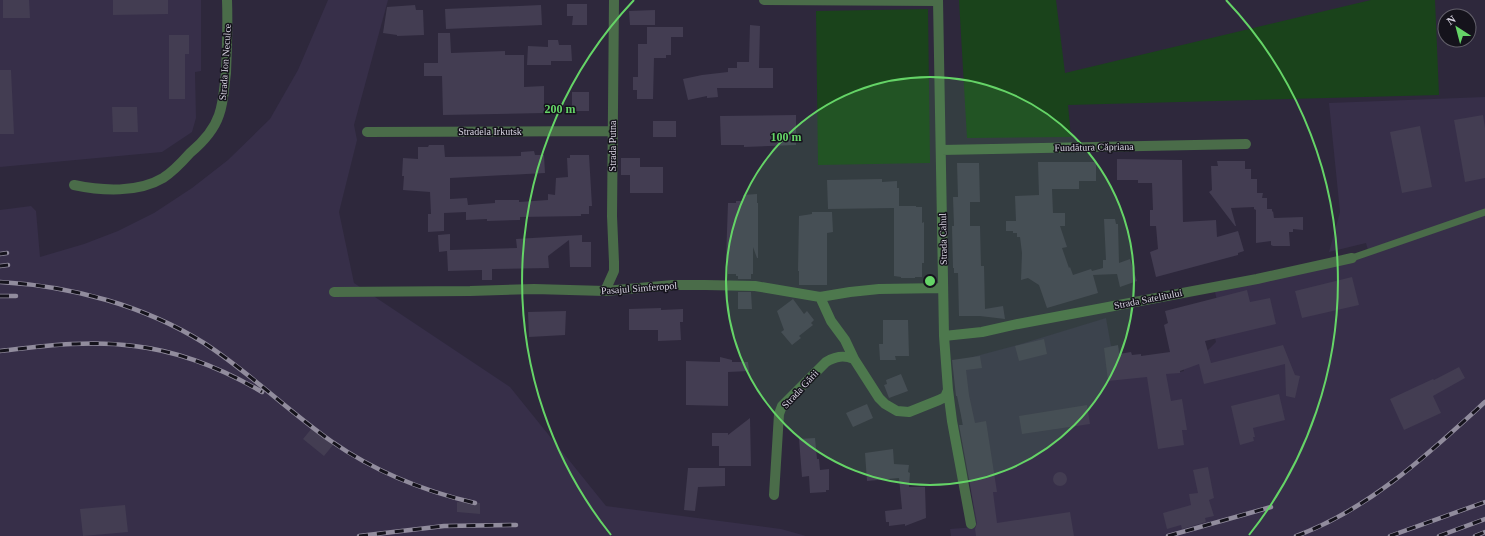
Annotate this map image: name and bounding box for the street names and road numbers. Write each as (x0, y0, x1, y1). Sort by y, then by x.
street label: Strada Ion Neculce (217, 23, 233, 101)
street label: Strada Putna (607, 120, 618, 171)
street label: Stradela Irkutsk (458, 126, 522, 137)
street label: Fundătura Căpriana (1054, 141, 1134, 153)
street label: Strada Cahul (937, 213, 949, 265)
street label: Pasajul Simferopol (601, 280, 678, 296)
street label: Strada Satelitului (1113, 287, 1183, 311)
street label: Strada Gării (779, 367, 821, 411)

